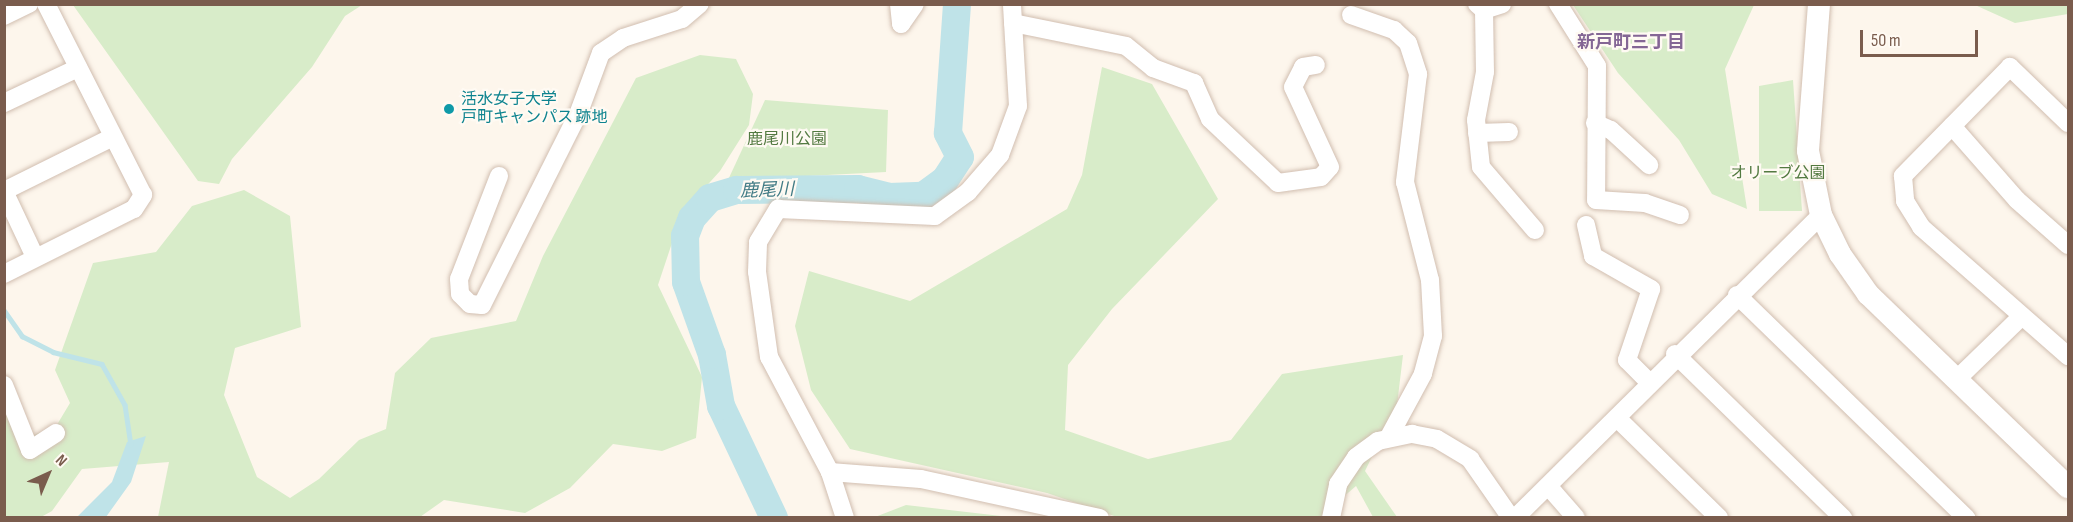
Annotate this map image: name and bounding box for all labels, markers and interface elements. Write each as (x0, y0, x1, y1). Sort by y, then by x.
scale bar (1863, 18, 1982, 56)
text: 50 m (1871, 30, 1901, 51)
district label: 新戸町三丁目 (1577, 32, 1685, 54)
place label: 活水女子大学 戸町キャンパス 跡地 (461, 90, 608, 128)
marker: 活水女子大学 戸町キャンパス 跡地 (442, 102, 456, 116)
park label: 鹿尾川公園 (747, 130, 827, 150)
park label: オリーブ公園 (1730, 164, 1826, 184)
water label: 鹿尾川 (740, 179, 794, 203)
north arrow (18, 444, 78, 504)
text: N (51, 451, 71, 470)

